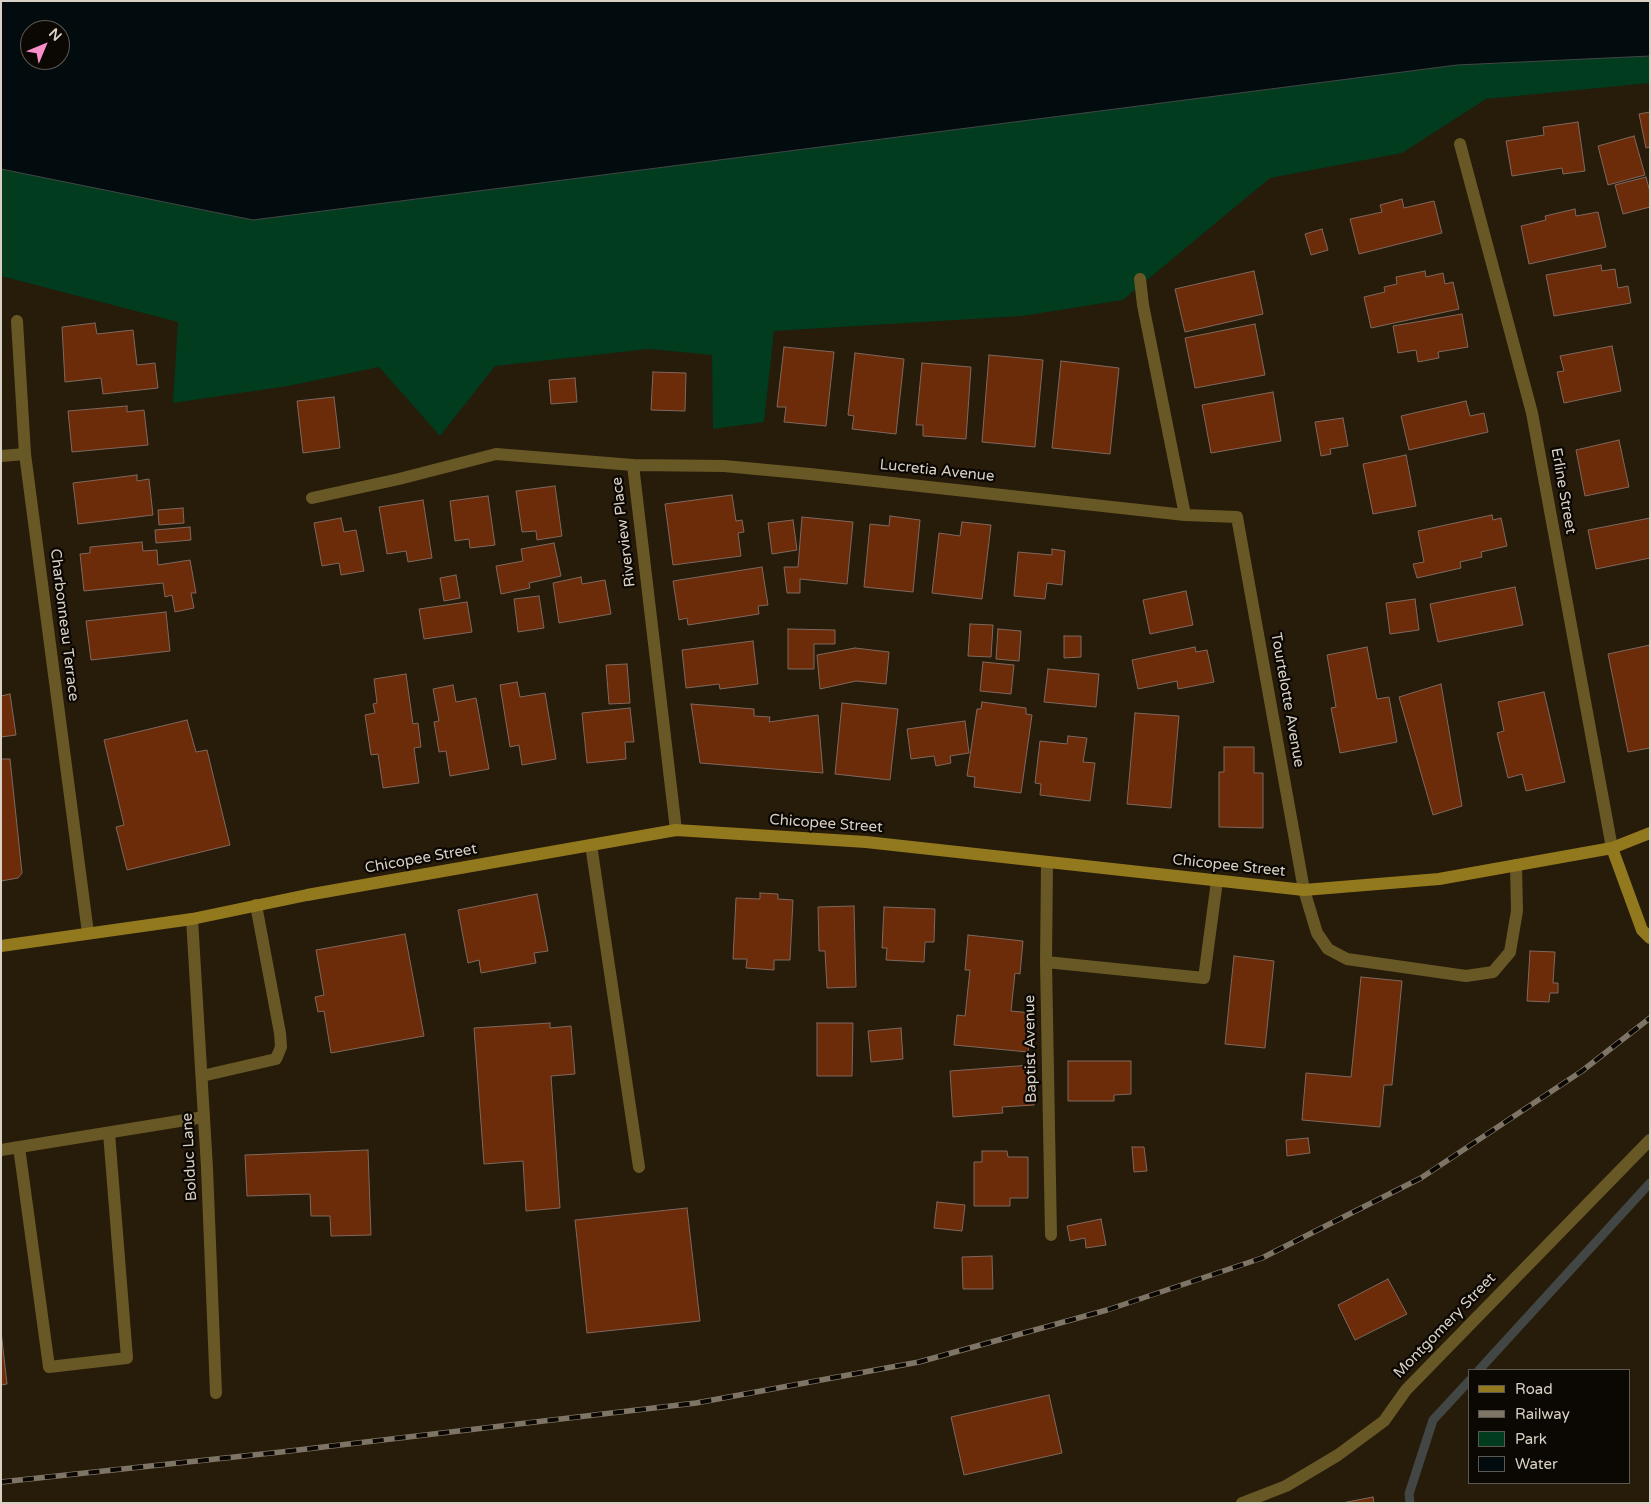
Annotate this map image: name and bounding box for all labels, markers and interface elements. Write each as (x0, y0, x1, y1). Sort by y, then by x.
north arrow (20, 20, 70, 70)
text: N (45, 25, 65, 45)
street label: Erline Street (1547, 447, 1579, 535)
street label: Lucretia Avenue (879, 456, 995, 486)
street label: Riverview Place (608, 476, 640, 588)
street label: Charbonneau Terrace (46, 548, 82, 702)
street label: Tourtelotte Avenue (1266, 631, 1308, 769)
street label: Chicopee Street (769, 811, 883, 837)
street label: Chicopee Street (364, 840, 478, 878)
street label: Chicopee Street (1172, 851, 1286, 881)
street label: Baptist Avenue (1021, 995, 1041, 1103)
street label: Bolduc Lane (179, 1112, 201, 1202)
street label: Montgomery Street (1390, 1270, 1500, 1382)
legend (1468, 1369, 1631, 1484)
text: Road (1515, 1380, 1553, 1398)
text: Railway (1515, 1405, 1570, 1423)
text: Park (1515, 1430, 1547, 1448)
text: Water (1515, 1455, 1558, 1473)

